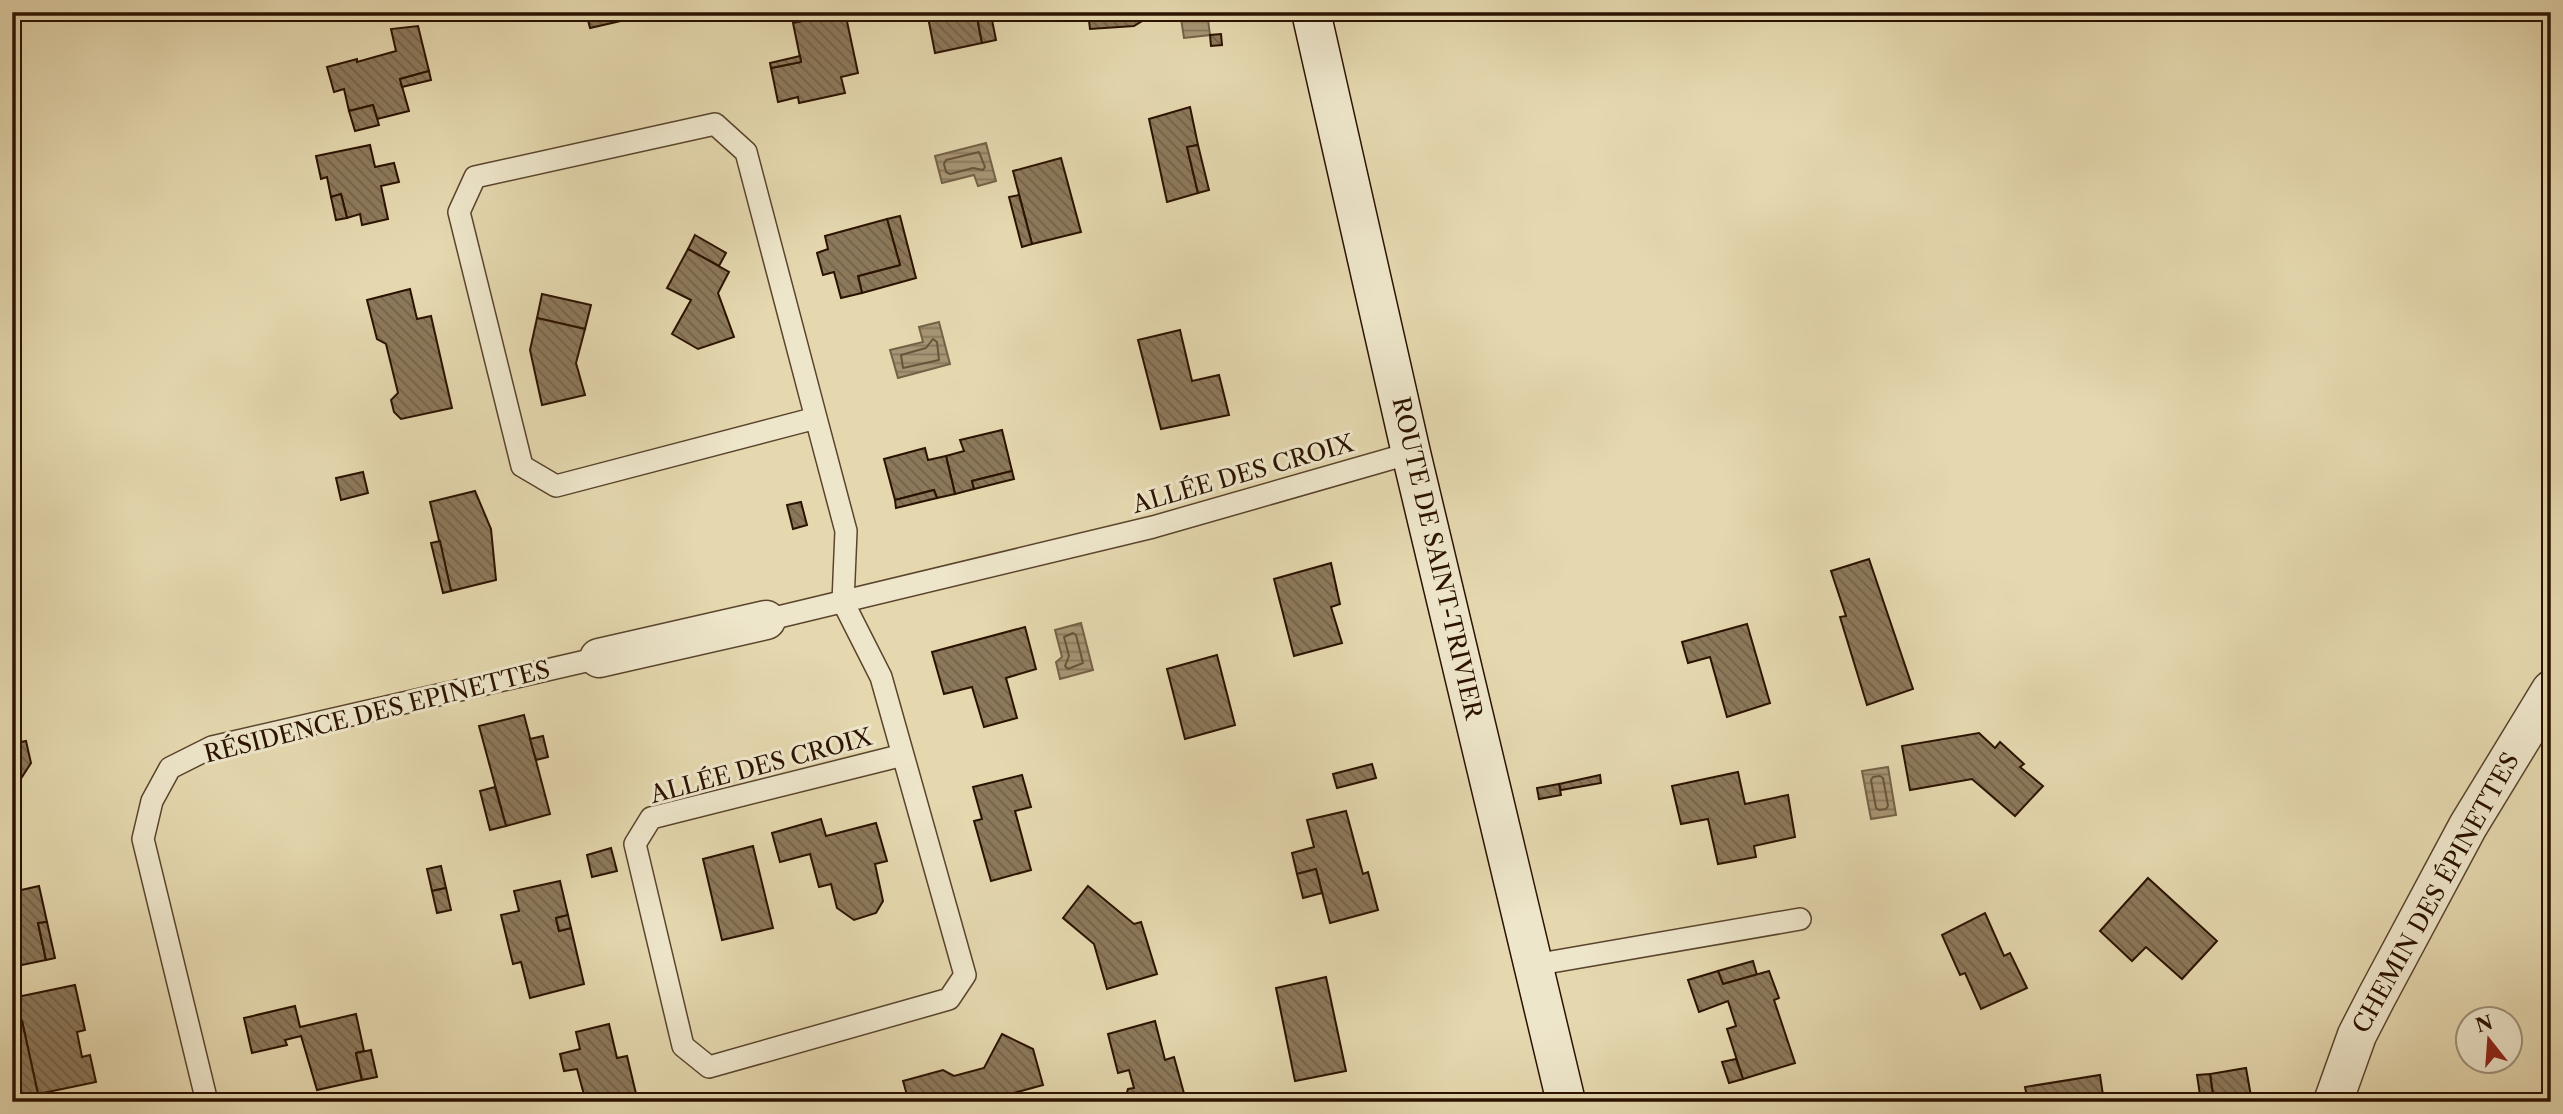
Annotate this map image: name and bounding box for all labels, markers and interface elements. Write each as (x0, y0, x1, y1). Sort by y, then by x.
street label: ROUTE DE SAINT-TRIVIER (1386, 394, 1489, 723)
street label: ALLÉE DES CROIX (1128, 428, 1357, 519)
street label: RÉSIDENCE DES EPINETTES (201, 654, 553, 769)
street label: ALLÉE DES CROIX (646, 722, 875, 809)
street label: CHEMIN DES ÉPINETTES (2347, 748, 2525, 1038)
north arrow (2454, 1006, 2524, 1076)

